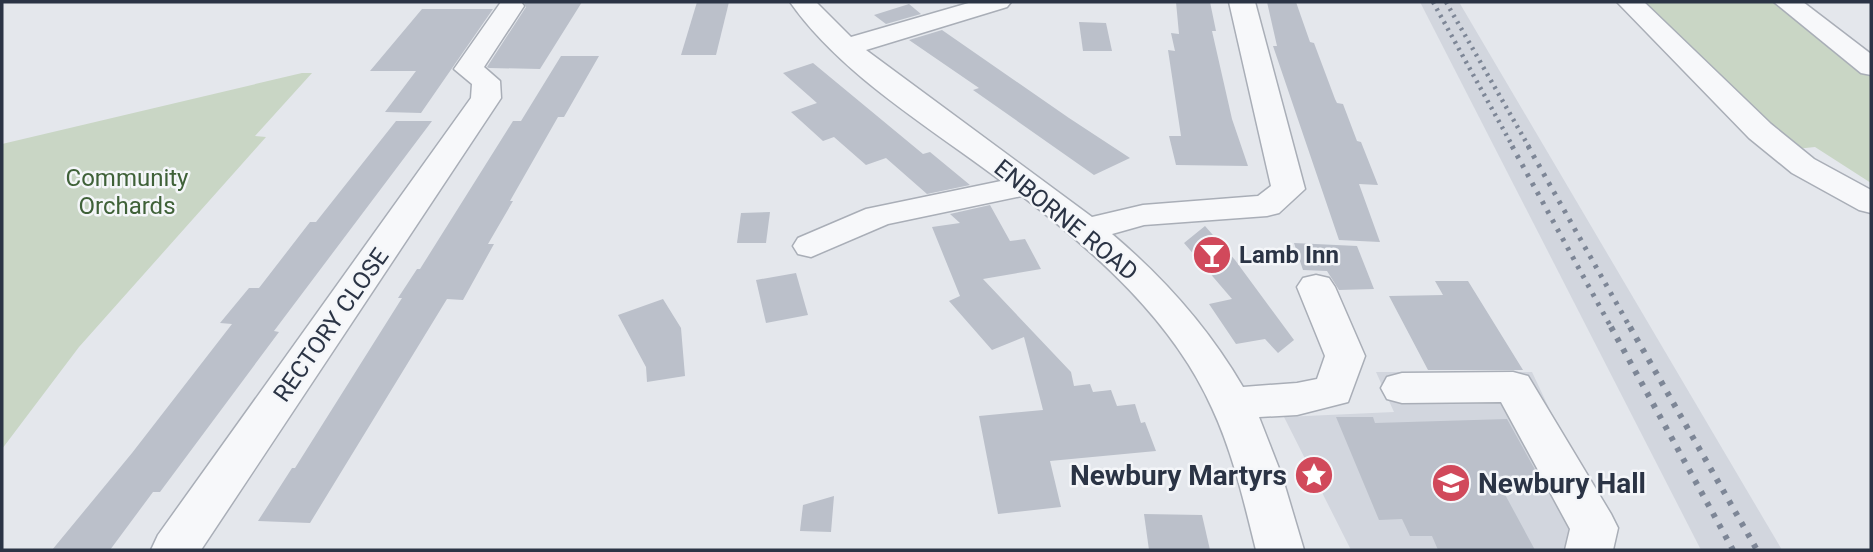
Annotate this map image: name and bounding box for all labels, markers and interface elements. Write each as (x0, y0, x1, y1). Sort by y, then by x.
street label: ENBORNE ROAD (989, 154, 1143, 286)
park label: Community Orchards (66, 164, 189, 220)
bar icon: Lamb Inn (1191, 234, 1233, 276)
place label: Lamb Inn (1239, 241, 1339, 269)
street label: RECTORY CLOSE (268, 243, 394, 407)
place icon: Newbury Martyrs (1293, 454, 1335, 496)
place label: Newbury Martyrs (1070, 459, 1287, 492)
school or university icon: Newbury Hall (1430, 462, 1472, 504)
place label: Newbury Hall (1478, 467, 1646, 500)

